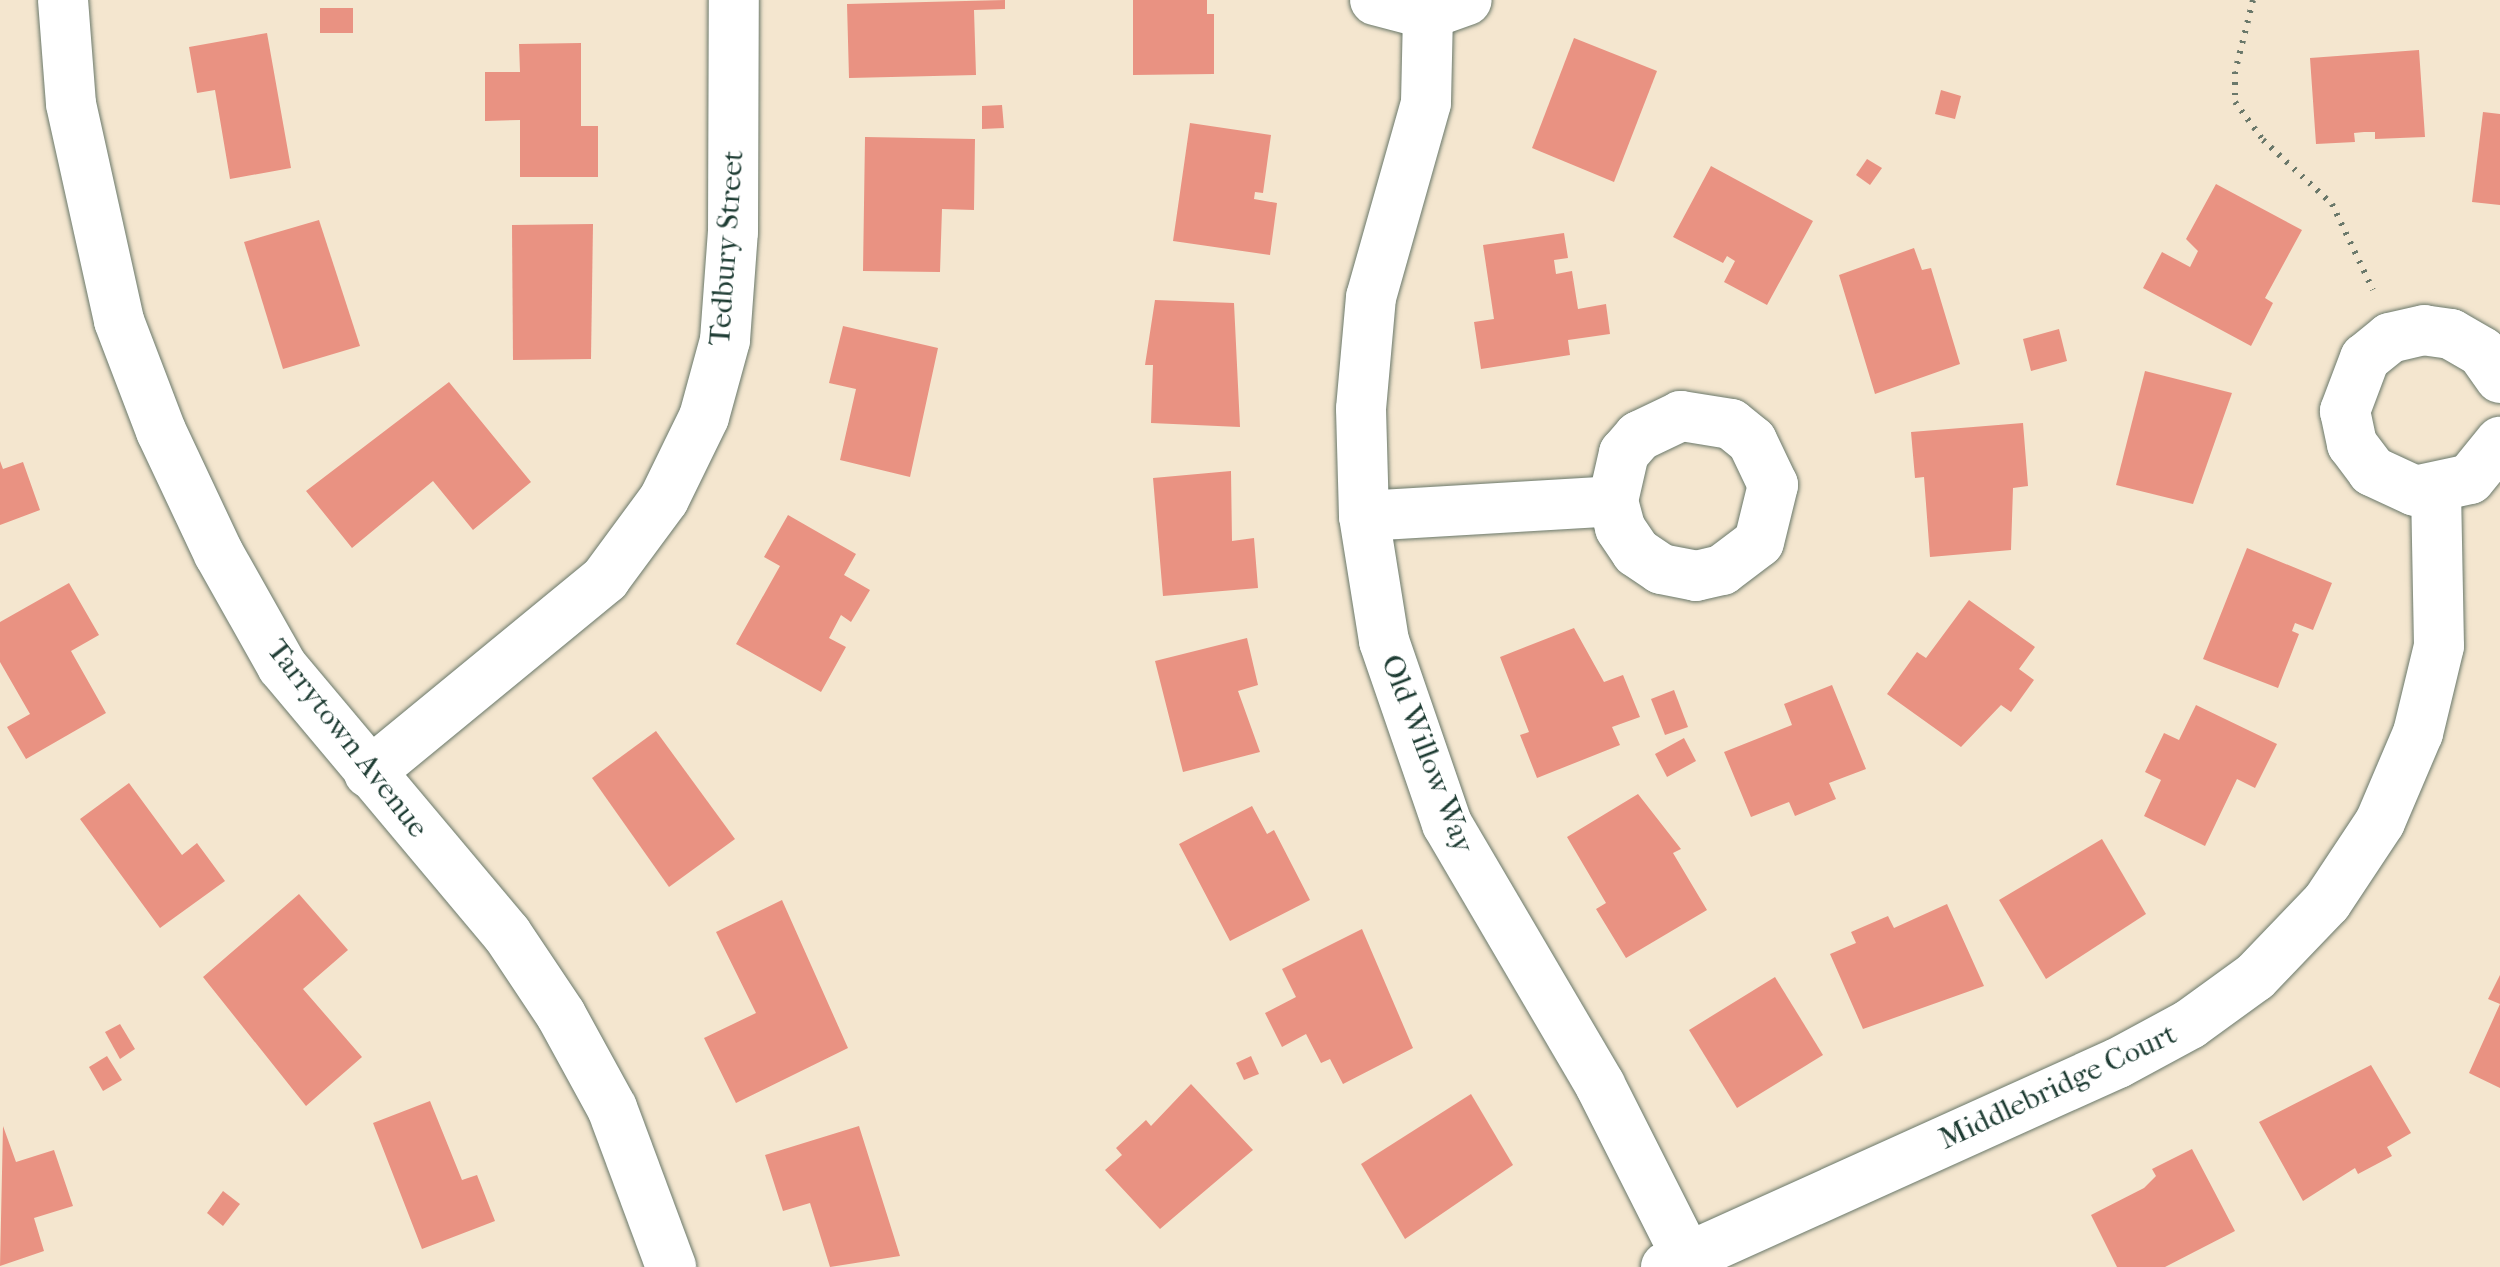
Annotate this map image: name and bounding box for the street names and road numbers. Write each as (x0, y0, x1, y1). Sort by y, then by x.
street label: Tedbury Street (702, 149, 752, 347)
street label: Tarrytown Avenue (259, 633, 435, 845)
street label: Old Willow Way (1373, 650, 1481, 858)
street label: Middlebridge Court (1933, 1016, 2183, 1158)

